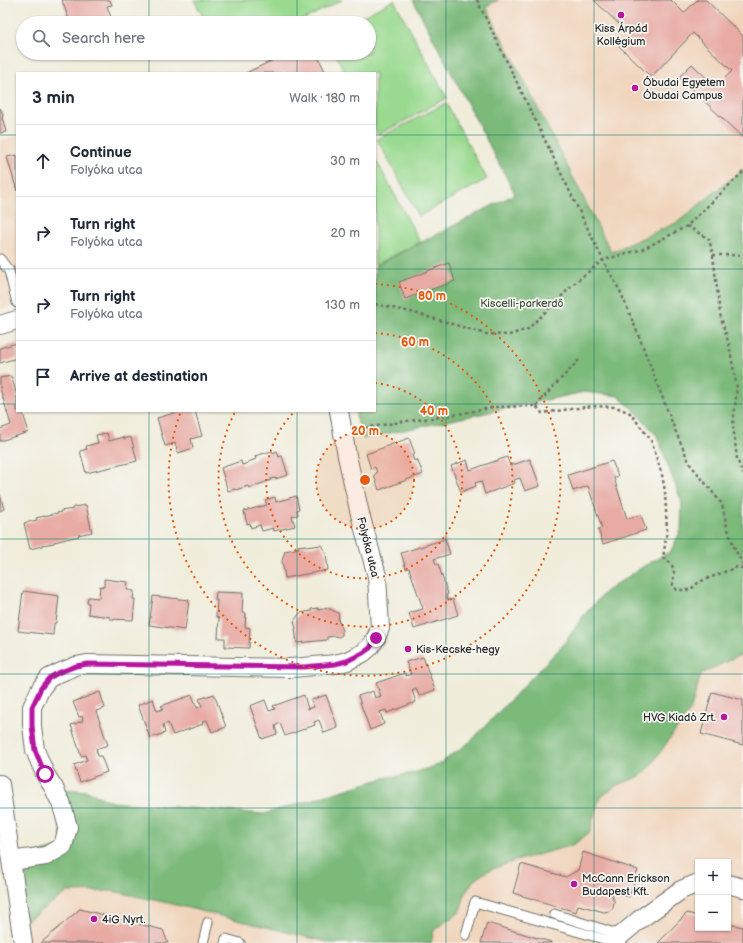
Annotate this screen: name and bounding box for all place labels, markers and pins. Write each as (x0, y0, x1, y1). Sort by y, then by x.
marker: Kiss Árpád Kollégium (616, 10, 626, 20)
place label: Kiss Árpád Kollégium (594, 21, 648, 48)
place label: Óbudai Egyetem Óbudai Campus (643, 75, 725, 102)
marker: Óbudai Egyetem Óbudai Campus (630, 83, 640, 93)
centre of rings (358, 473, 372, 487)
place label: Kis-Kecske-hegy (416, 643, 500, 656)
marker: Kis-Kecske-hegy (403, 644, 413, 654)
place label: HVG Kiadó Zrt. (643, 711, 716, 724)
marker: HVG Kiadó Zrt. (719, 712, 729, 722)
place label: McCann Erickson Budapest Kft. (582, 872, 670, 898)
marker: McCann Erickson Budapest Kft. (569, 879, 579, 889)
place label: 4iG Nyrt. (102, 913, 145, 926)
marker: 4iG Nyrt. (89, 914, 99, 924)

